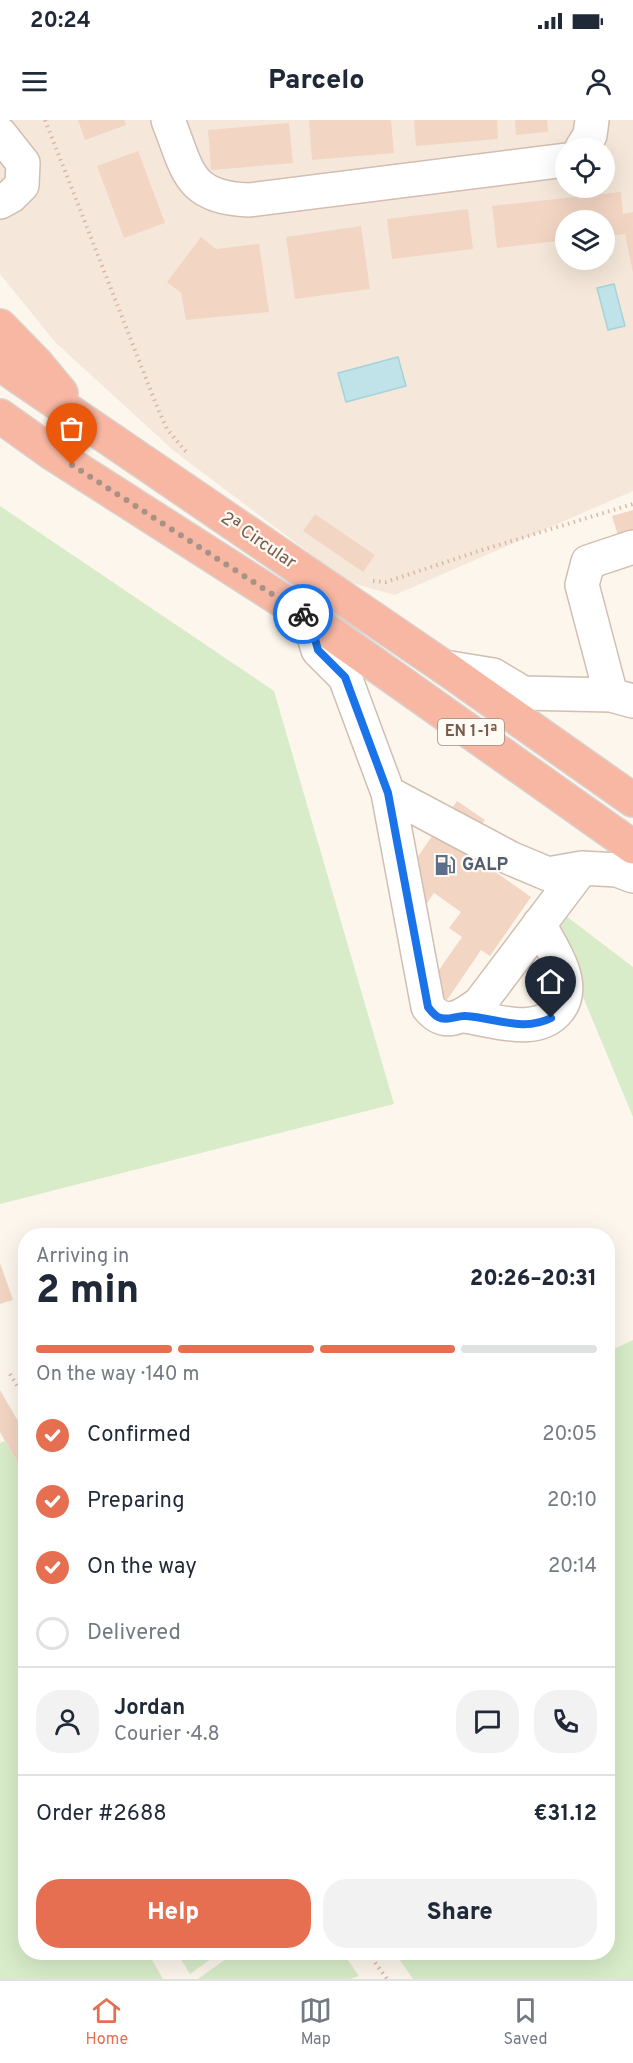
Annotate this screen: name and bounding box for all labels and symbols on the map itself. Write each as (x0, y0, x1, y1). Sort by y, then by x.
pin (46, 403, 97, 465)
street label: 2ª Circular (216, 507, 300, 575)
courier (273, 584, 333, 644)
road number: EN 1-1ª (438, 719, 504, 745)
fuel station icon: GALP (433, 853, 457, 877)
place label: GALP (462, 854, 508, 877)
pin (525, 956, 576, 1018)

